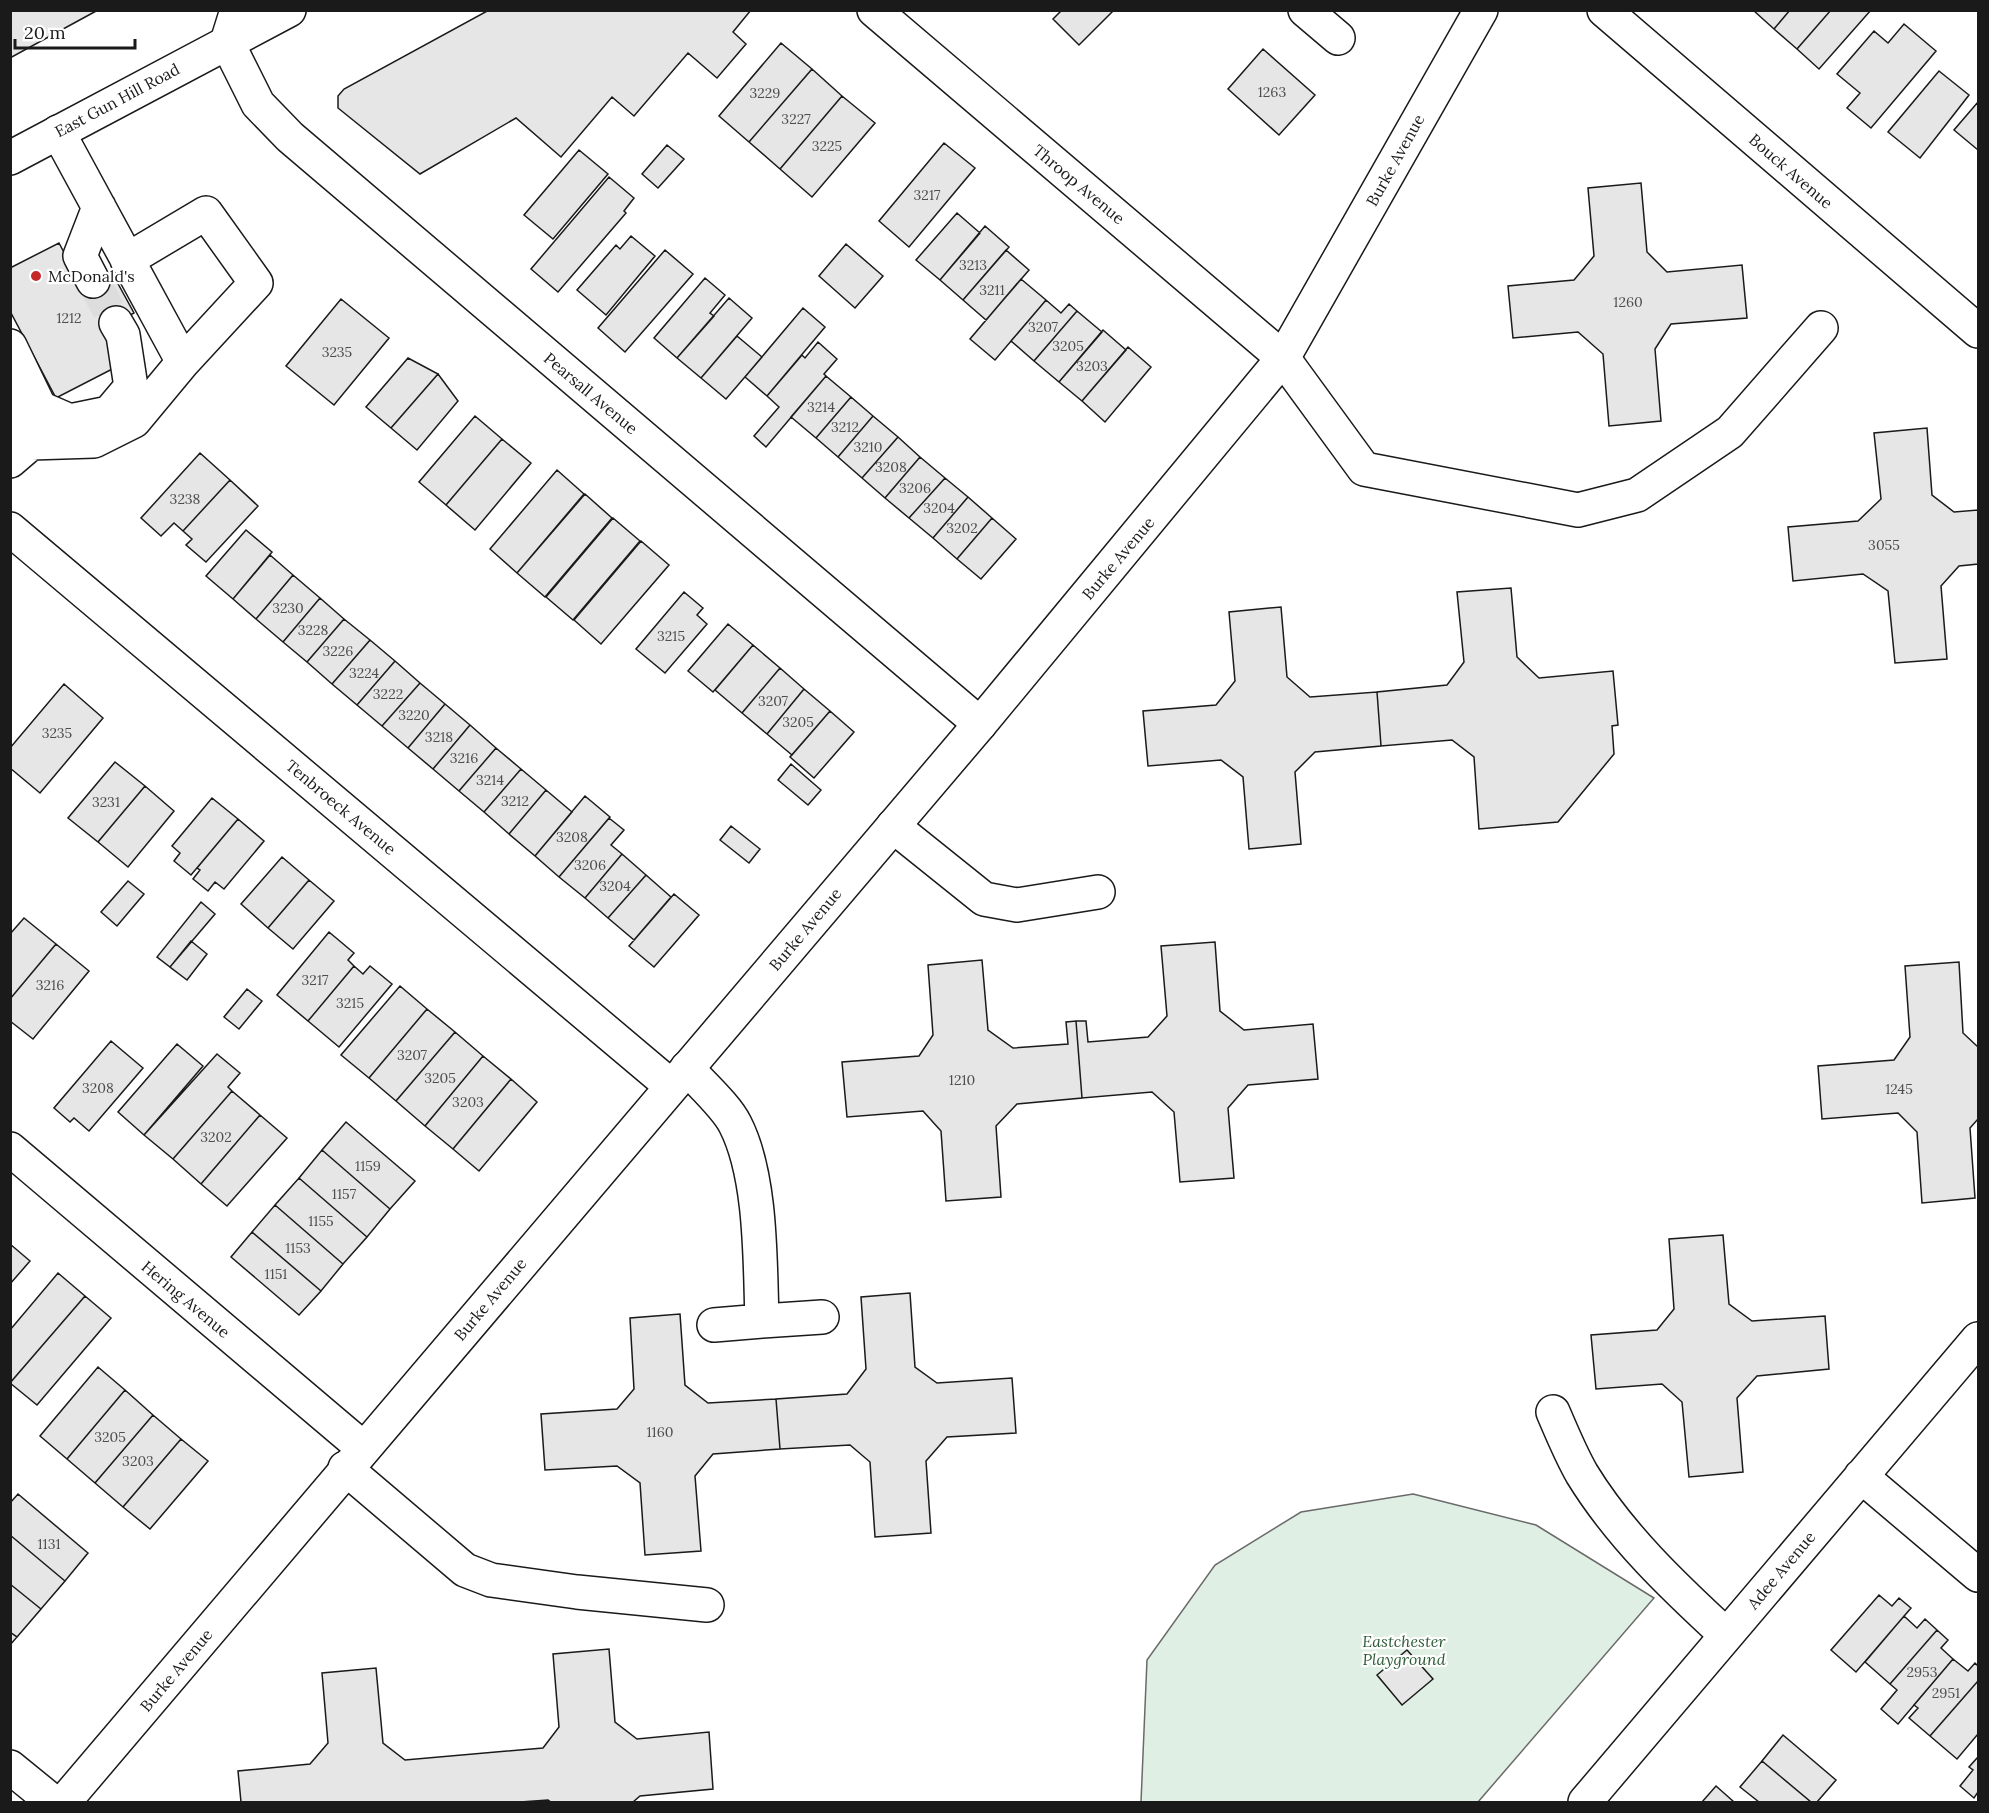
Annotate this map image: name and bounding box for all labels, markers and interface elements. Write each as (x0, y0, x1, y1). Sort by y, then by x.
scale bar (15, 12, 135, 50)
text: 20 m (24, 21, 66, 44)
street label: East Gun Hill Road (51, 58, 183, 141)
house number: 1263 (1258, 83, 1286, 101)
house number: 3229 (750, 84, 780, 102)
house number: 3227 (781, 110, 811, 128)
street label: Burke Avenue (1362, 110, 1429, 209)
street label: Bouck Avenue (1745, 129, 1837, 213)
house number: 3225 (812, 137, 842, 155)
street label: Throop Avenue (1029, 140, 1129, 228)
house number: 3217 (914, 186, 941, 204)
house number: 3213 (959, 256, 987, 274)
place label: McDonald's (48, 266, 135, 286)
marker: McDonald's (29, 269, 43, 283)
house number: 3211 (979, 281, 1005, 299)
house number: 1260 (1613, 293, 1643, 311)
house number: 1212 (56, 309, 82, 327)
house number: 3207 (1028, 318, 1059, 336)
house number: 3205 (1052, 337, 1084, 355)
house number: 3235 (322, 343, 352, 361)
street label: Pearsall Avenue (540, 348, 642, 438)
house number: 3203 (1076, 357, 1108, 375)
house number: 3214 (807, 398, 835, 416)
house number: 3212 (831, 418, 859, 436)
house number: 3210 (853, 438, 883, 456)
house number: 3208 (875, 458, 907, 476)
house number: 3206 (899, 479, 931, 497)
house number: 3238 (170, 490, 201, 508)
house number: 3204 (923, 499, 955, 517)
street label: Burke Avenue (1078, 512, 1159, 603)
house number: 3202 (946, 519, 978, 537)
house number: 3055 (1868, 536, 1900, 554)
house number: 3230 (272, 599, 304, 617)
house number: 3228 (298, 621, 328, 639)
house number: 3215 (657, 627, 685, 645)
house number: 3226 (323, 642, 353, 660)
house number: 3224 (349, 664, 379, 682)
house number: 3222 (373, 685, 403, 703)
house number: 3207 (758, 692, 789, 710)
house number: 3220 (398, 706, 430, 724)
house number: 3205 (782, 713, 814, 731)
house number: 3235 (42, 724, 72, 742)
house number: 3218 (425, 728, 453, 746)
house number: 3216 (450, 749, 478, 767)
street label: Tenbroeck Avenue (282, 755, 400, 859)
house number: 3214 (476, 771, 504, 789)
house number: 3212 (501, 792, 529, 810)
house number: 3231 (92, 793, 120, 811)
house number: 3208 (556, 828, 588, 846)
house number: 3206 (574, 856, 606, 874)
house number: 3204 (599, 877, 631, 895)
street label: Burke Avenue (765, 883, 846, 974)
house number: 3217 (302, 971, 329, 989)
house number: 3216 (36, 976, 64, 994)
house number: 3215 (336, 994, 364, 1012)
house number: 3207 (397, 1046, 428, 1064)
house number: 3205 (424, 1069, 456, 1087)
house number: 1210 (949, 1071, 975, 1089)
house number: 3208 (82, 1079, 114, 1097)
house number: 1245 (1885, 1080, 1913, 1098)
house number: 3203 (452, 1093, 484, 1111)
house number: 3202 (200, 1128, 232, 1146)
house number: 1159 (355, 1157, 381, 1175)
house number: 1157 (332, 1185, 357, 1203)
house number: 1155 (308, 1212, 334, 1230)
house number: 1153 (285, 1239, 311, 1257)
street label: Burke Avenue (450, 1253, 531, 1344)
street label: Hering Avenue (138, 1256, 235, 1342)
house number: 1151 (265, 1265, 287, 1283)
house number: 1160 (647, 1423, 673, 1441)
house number: 3205 (94, 1428, 126, 1446)
house number: 3203 (122, 1452, 154, 1470)
street label: Adee Avenue (1742, 1527, 1820, 1614)
house number: 1131 (37, 1535, 61, 1553)
street label: Burke Avenue (136, 1624, 217, 1715)
park label: Eastchester Playground (1362, 1631, 1446, 1669)
house number: 2953 (1906, 1663, 1938, 1681)
house number: 2951 (1932, 1684, 1960, 1702)

